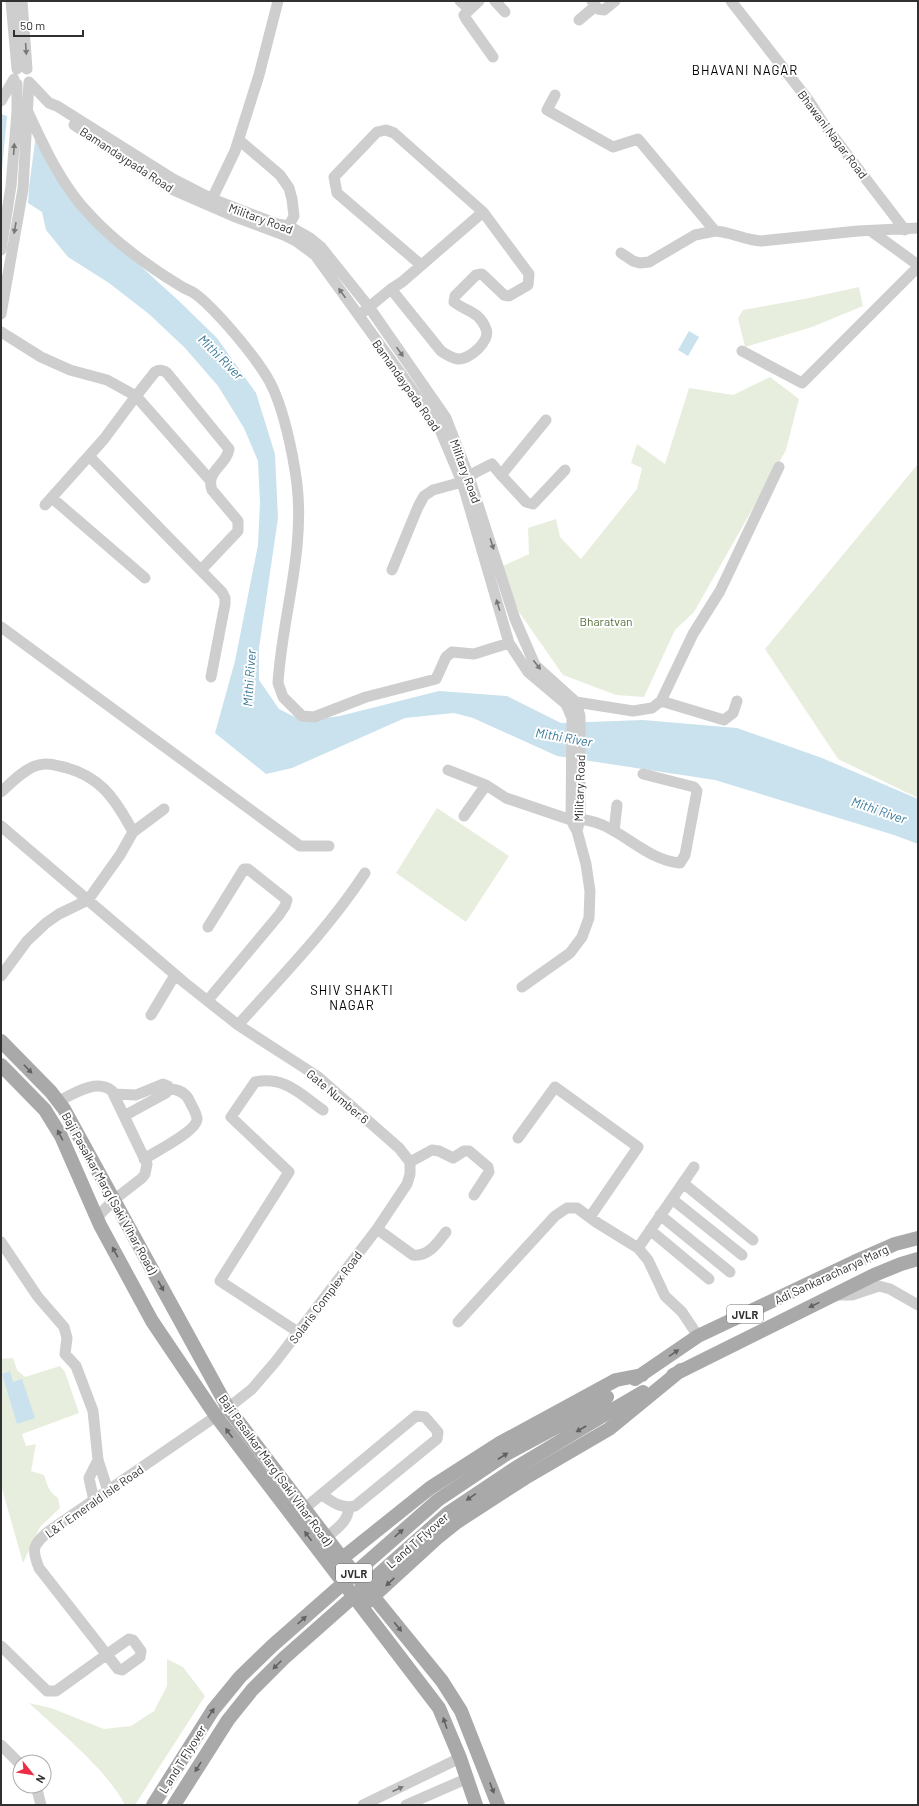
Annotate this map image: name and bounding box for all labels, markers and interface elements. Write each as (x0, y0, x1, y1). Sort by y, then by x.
scale bar (14, 12, 83, 38)
text: 50 m (20, 18, 45, 32)
one-way arrow (22, 43, 29, 55)
district label: BHAVANI NAGAR (692, 62, 798, 78)
street label: Bhawani Nagar Road (795, 87, 871, 181)
street label: Bamandaypada Road (78, 124, 176, 194)
one-way arrow (11, 143, 18, 155)
street label: Military Road (227, 200, 295, 236)
one-way arrow (12, 222, 18, 234)
one-way arrow (338, 287, 346, 298)
water label: Mithi River (195, 331, 247, 383)
street label: Bamandaypada Road (370, 337, 444, 433)
one-way arrow (396, 347, 404, 358)
street label: Military Road (448, 437, 484, 505)
one-way arrow (489, 538, 495, 550)
one-way arrow (495, 599, 501, 611)
park label: Bharatvan (579, 614, 633, 628)
water label: Mithi River (239, 648, 259, 707)
one-way arrow (533, 659, 542, 670)
water label: Mithi River (534, 724, 594, 750)
street label: Military Road (571, 754, 587, 822)
water label: Mithi River (849, 793, 909, 827)
district label: SHIV SHAKTI NAGAR (310, 982, 394, 1013)
one-way arrow (23, 1064, 33, 1074)
street label: Gate Number 6 (304, 1066, 372, 1126)
street label: Baji Pasalkar Marg (Saki Vihar Road) (59, 1109, 161, 1277)
one-way arrow (56, 1129, 63, 1141)
street label: Adi Sankaracharya Marg (772, 1241, 890, 1307)
one-way arrow (112, 1246, 118, 1258)
street label: Solaris Complex Road (286, 1248, 364, 1346)
one-way arrow (158, 1280, 165, 1292)
one-way arrow (809, 1302, 820, 1308)
road number: JVLR (727, 1305, 763, 1323)
one-way arrow (669, 1349, 679, 1357)
street label: Baji Pasalkar Marg (Saki Vihar Road) (216, 1392, 336, 1549)
one-way arrow (575, 1425, 587, 1432)
one-way arrow (225, 1427, 234, 1438)
one-way arrow (498, 1452, 508, 1460)
street label: L&T Emerald Isle Road (42, 1462, 146, 1540)
one-way arrow (465, 1493, 476, 1501)
street label: L and T Flyover (383, 1509, 451, 1571)
one-way arrow (394, 1529, 404, 1538)
one-way arrow (304, 1531, 312, 1542)
road number: JVLR (336, 1564, 372, 1582)
one-way arrow (385, 1577, 395, 1587)
one-way arrow (296, 1615, 307, 1624)
one-way arrow (394, 1622, 403, 1633)
one-way arrow (272, 1660, 282, 1670)
one-way arrow (208, 1707, 215, 1718)
one-way arrow (441, 1716, 447, 1728)
street label: L and T Flyover (156, 1722, 209, 1796)
north arrow (12, 1754, 52, 1794)
one-way arrow (194, 1762, 202, 1772)
text: N (34, 1773, 49, 1786)
one-way arrow (489, 1782, 495, 1794)
one-way arrow (393, 1786, 404, 1792)

